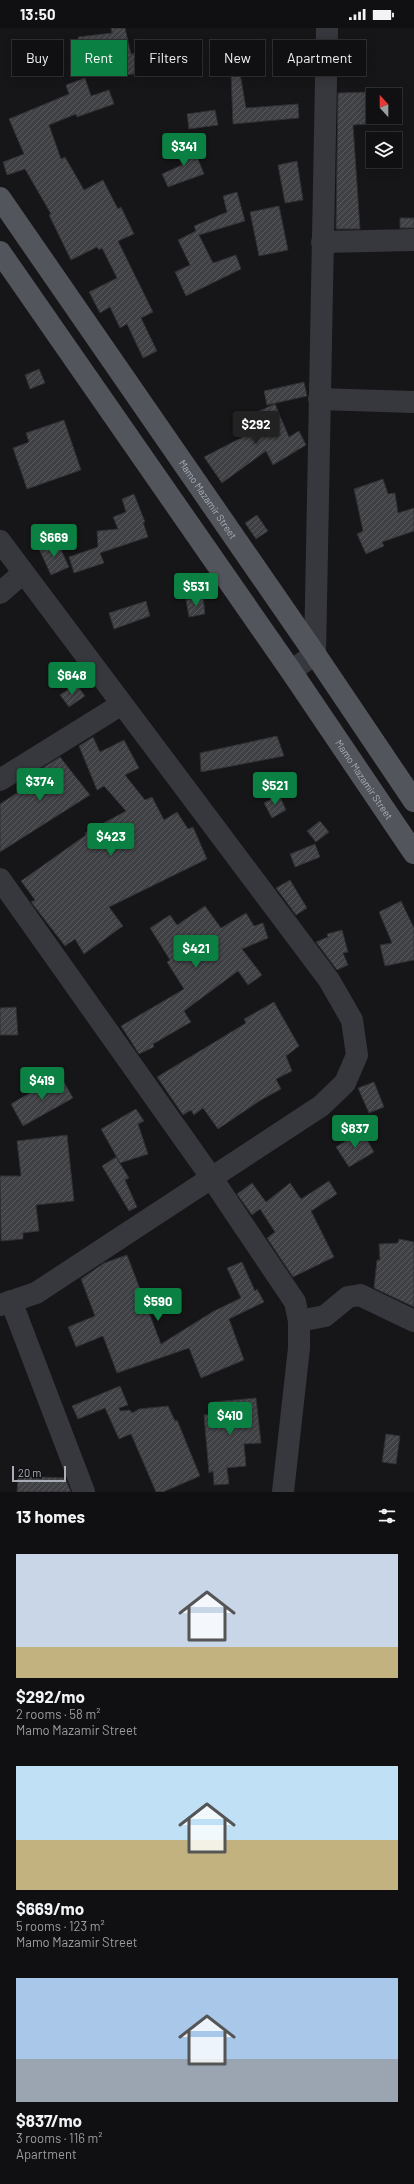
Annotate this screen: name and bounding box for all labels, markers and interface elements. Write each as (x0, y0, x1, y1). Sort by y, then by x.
text: 13:50 (20, 5, 56, 23)
chip: Buy (12, 40, 63, 76)
chip: Rent (71, 40, 127, 76)
chip: Filters (135, 40, 202, 76)
chip: New (210, 40, 265, 76)
chip: Apartment (273, 40, 366, 76)
north arrow (366, 88, 402, 124)
map controls (366, 88, 402, 168)
button: layers (366, 132, 402, 168)
pin: $341 (160, 133, 208, 167)
text: $341 (171, 138, 197, 154)
pin: $292 (232, 411, 280, 445)
text: $292 (242, 416, 270, 432)
street label: Mamo Mazamir Street (176, 457, 240, 541)
pin: $669 (30, 524, 78, 558)
text: $669 (40, 529, 68, 545)
pin: $531 (172, 573, 220, 607)
text: $531 (183, 578, 209, 594)
pin: $648 (48, 662, 96, 696)
text: $648 (57, 667, 87, 683)
street label: Mamo Mazamir Street (333, 737, 396, 822)
pin: $374 (16, 768, 64, 802)
pin: $521 (251, 772, 299, 806)
text: $374 (26, 773, 54, 789)
text: $521 (262, 777, 288, 793)
pin: $423 (87, 823, 135, 857)
text: $423 (96, 828, 126, 844)
pin: $421 (172, 935, 220, 969)
text: $421 (182, 940, 210, 956)
pin: $419 (18, 1067, 66, 1101)
text: $419 (29, 1072, 55, 1088)
pin: $837 (331, 1115, 379, 1149)
text: $837 (341, 1120, 369, 1136)
pin: $590 (134, 1288, 182, 1322)
text: $590 (144, 1293, 172, 1309)
pin: $410 (206, 1402, 254, 1436)
text: $410 (217, 1407, 243, 1423)
scale bar (12, 1464, 66, 1483)
text: 20 m (18, 1466, 41, 1479)
icon: filters (376, 1505, 398, 1527)
text: 13 homes (16, 1506, 85, 1526)
icon: home (171, 1580, 243, 1652)
text: $292/mo (16, 1686, 85, 1706)
text: 2 rooms · 58 m² (16, 1706, 100, 1722)
text: Mamo Mazamir Street (16, 1722, 138, 1738)
icon: home (171, 1792, 243, 1864)
text: $669/mo (16, 1898, 84, 1918)
text: 5 rooms · 123 m² (16, 1918, 105, 1934)
text: Mamo Mazamir Street (16, 1934, 138, 1950)
icon: home (171, 2004, 243, 2076)
text: $837/mo (16, 2110, 82, 2130)
text: 3 rooms · 116 m² (16, 2130, 103, 2146)
text: Apartment (16, 2146, 77, 2162)

